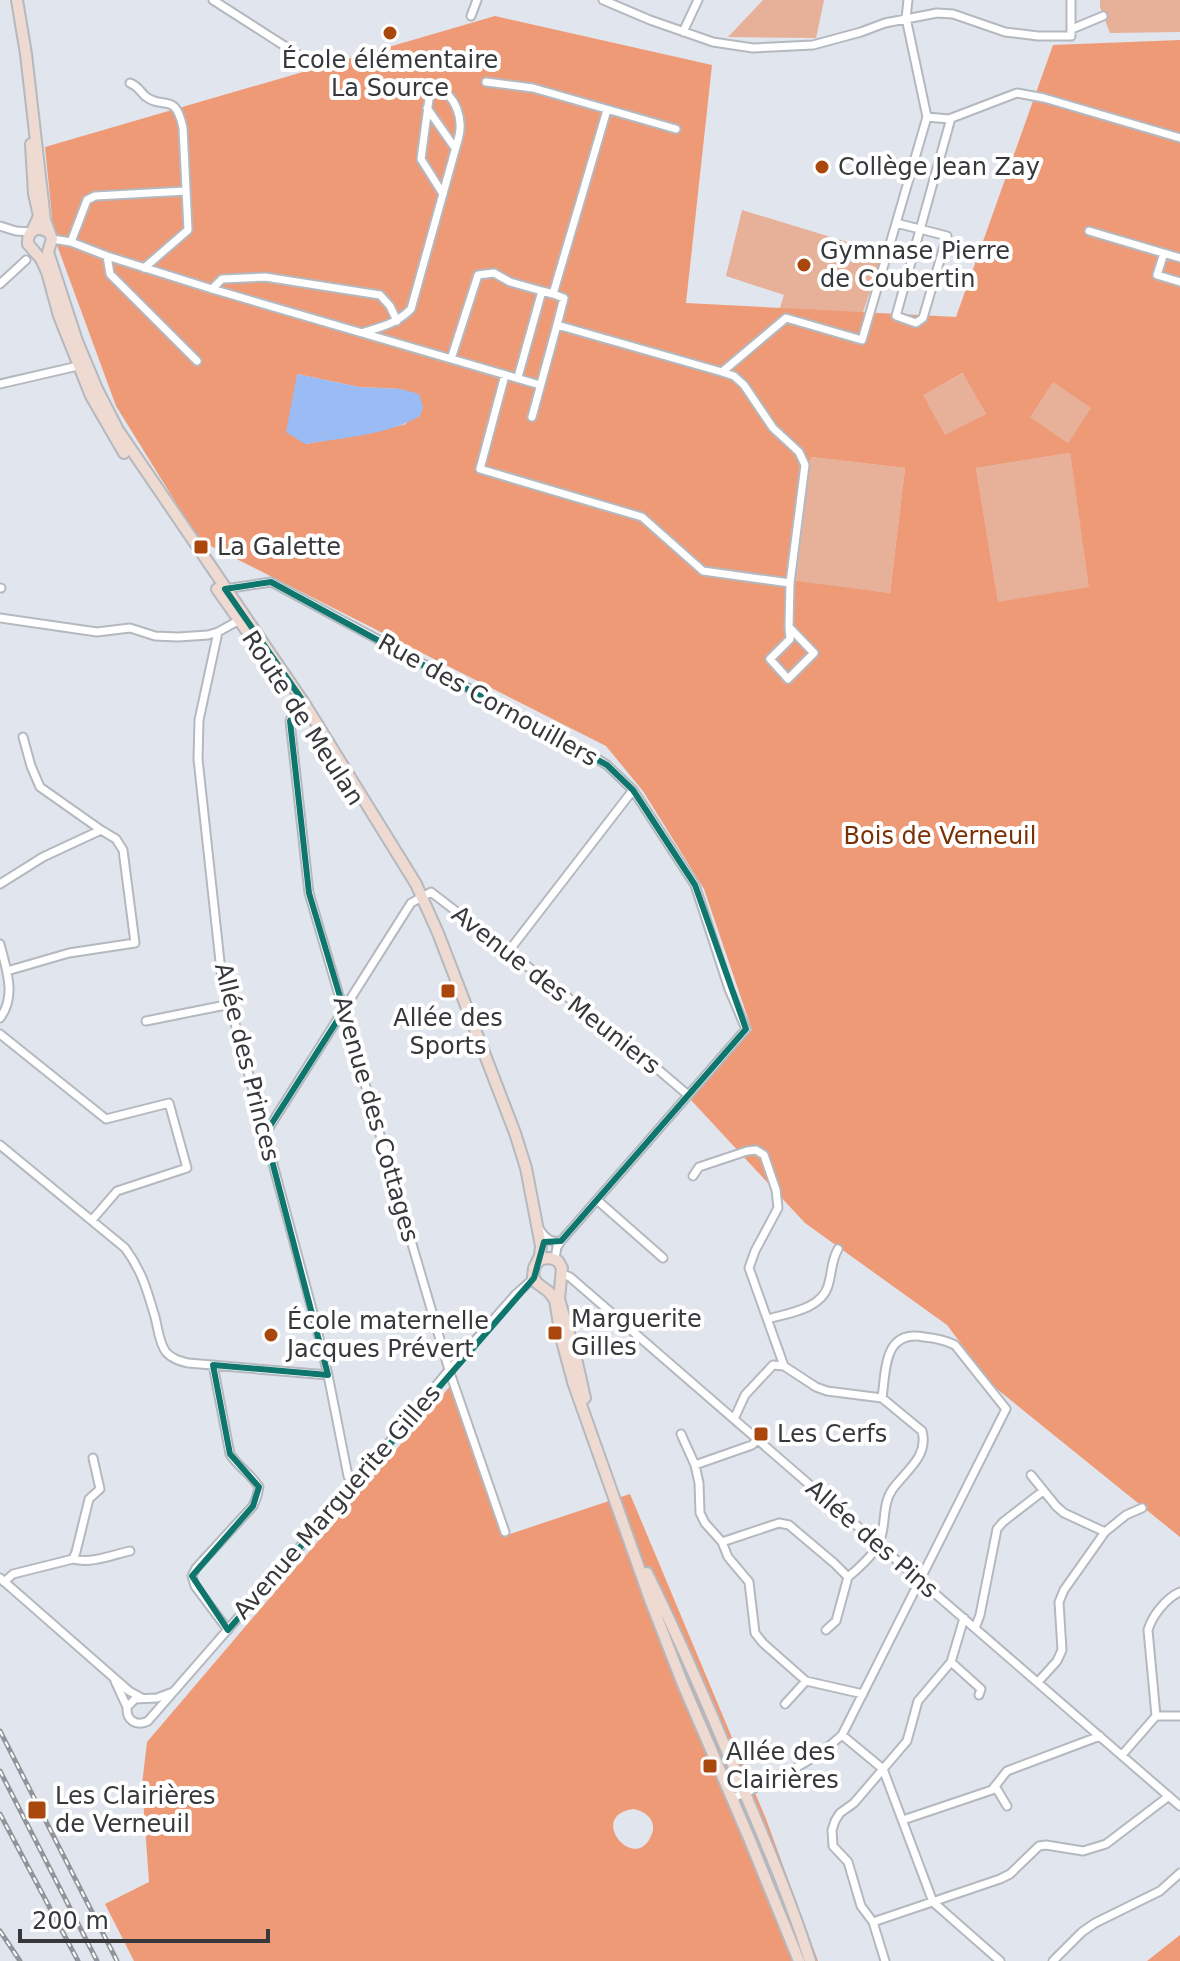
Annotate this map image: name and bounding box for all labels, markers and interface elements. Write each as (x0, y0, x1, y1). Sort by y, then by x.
marker: École élémentaire La Source (381, 24, 399, 42)
place label: École élémentaire La Source (282, 45, 498, 102)
place label: Collège Jean Zay (838, 153, 1040, 181)
marker: Collège Jean Zay (813, 158, 831, 176)
place label: Gymnase Pierre de Coubertin (820, 237, 1010, 293)
marker: Gymnase Pierre de Coubertin (795, 256, 813, 274)
place label: La Galette (217, 533, 341, 561)
marker: La Galette (192, 538, 210, 556)
street label: Route de Meulan (236, 626, 370, 810)
street label: Rue des Cornouillers (373, 628, 603, 772)
park label: Bois de Verneuil (844, 822, 1036, 850)
street label: Avenue des Meuniers (446, 900, 666, 1080)
street label: Allée des Princes (209, 960, 285, 1164)
marker: Allée des Sports (439, 982, 457, 1000)
street label: Avenue des Cottages (327, 993, 425, 1245)
place label: Allée des Sports (393, 1004, 503, 1060)
place label: Marguerite Gilles (571, 1305, 702, 1361)
place label: École maternelle Jacques Prévert (285, 1306, 489, 1363)
marker: Marguerite Gilles (546, 1324, 564, 1342)
marker: École maternelle Jacques Prévert (262, 1326, 280, 1344)
street label: Avenue Marguerite Gilles (228, 1379, 446, 1625)
place label: Les Cerfs (777, 1420, 887, 1448)
marker: Les Cerfs (752, 1425, 770, 1443)
street label: Allée des Pins (800, 1474, 944, 1604)
place label: Allée des Clairières (726, 1738, 839, 1794)
marker: Allée des Clairières (701, 1757, 719, 1775)
place label: Les Clairières de Verneuil (55, 1782, 216, 1838)
marker: Les Clairières de Verneuil (26, 1799, 48, 1821)
scale bar (20, 1893, 268, 1943)
text: 200 m (32, 1907, 109, 1935)

